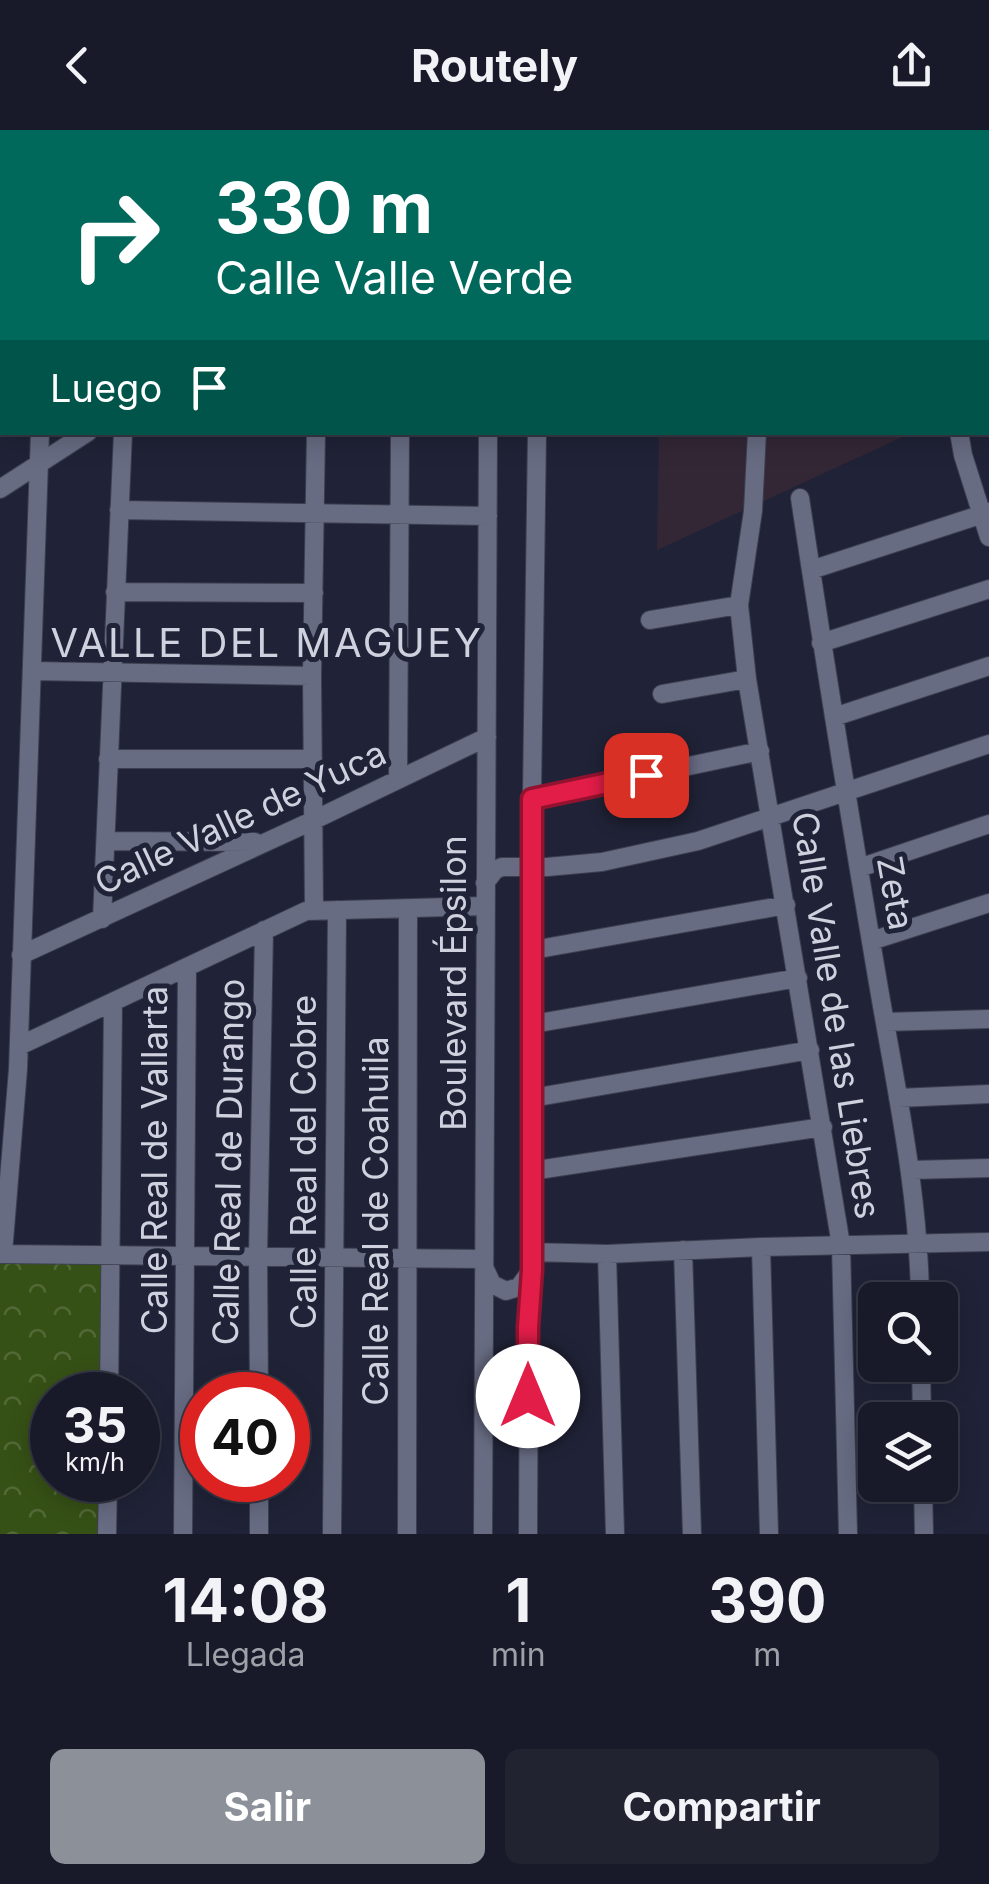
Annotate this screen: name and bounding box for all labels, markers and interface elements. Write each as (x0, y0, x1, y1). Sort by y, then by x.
icon: back (50, 38, 105, 93)
text: Routely (411, 38, 578, 93)
icon: share (884, 38, 939, 93)
text: 330 m (215, 165, 433, 250)
icon: right (50, 170, 180, 300)
text: Calle Valle Verde (215, 250, 574, 305)
icon: arrive (182, 360, 237, 415)
text: Luego (50, 365, 162, 411)
district label: VALLE DEL MAGUEY (51, 618, 483, 667)
street label: Calle Valle de Yuca (88, 731, 392, 903)
pin (604, 733, 689, 818)
icon: arrive (619, 748, 674, 803)
street label: Calle Valle de las Liebres (784, 809, 890, 1221)
street label: Boulevard Épsilon (432, 835, 474, 1131)
street label: Zeta (869, 853, 923, 933)
street label: Calle Real de Durango (204, 978, 252, 1346)
street label: Calle Real de Vallarta (133, 986, 175, 1334)
street label: Calle Real del Cobre (282, 995, 324, 1329)
street label: Calle Real de Coahuila (354, 1036, 396, 1406)
map controls (858, 1282, 958, 1502)
button: search (858, 1282, 958, 1382)
position arrow (476, 1344, 580, 1448)
speed limit sign: 40 (180, 1372, 310, 1502)
text: 35 (63, 1395, 127, 1455)
button: layers (858, 1402, 958, 1502)
text: km/h (65, 1447, 125, 1477)
text: 14:08 (163, 1564, 329, 1636)
text: 1 (505, 1564, 531, 1636)
text: 390 (708, 1564, 826, 1636)
text: Llegada (186, 1635, 305, 1674)
text: min (491, 1635, 546, 1674)
text: m (753, 1635, 781, 1674)
button: Salir (50, 1749, 485, 1864)
button: Compartir (505, 1749, 939, 1864)

